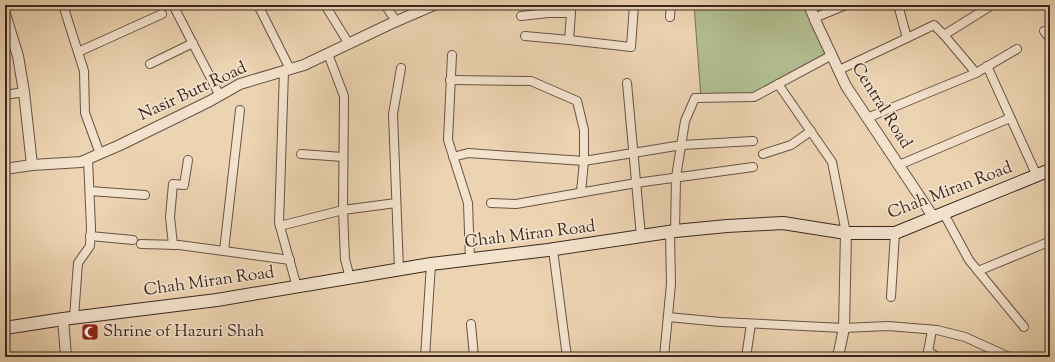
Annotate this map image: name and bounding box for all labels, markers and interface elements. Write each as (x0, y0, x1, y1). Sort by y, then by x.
street label: Nasir Butt Road (135, 56, 251, 128)
street label: Central Road (845, 58, 917, 154)
street label: Chah Miran Road (884, 156, 1016, 226)
street label: Chah Miran Road (463, 215, 597, 255)
street label: Chah Miran Road (142, 261, 276, 303)
place label: Shrine of Hazuri Shah (103, 320, 265, 344)
mosque icon: Shrine of Hazuri Shah (80, 322, 100, 342)

